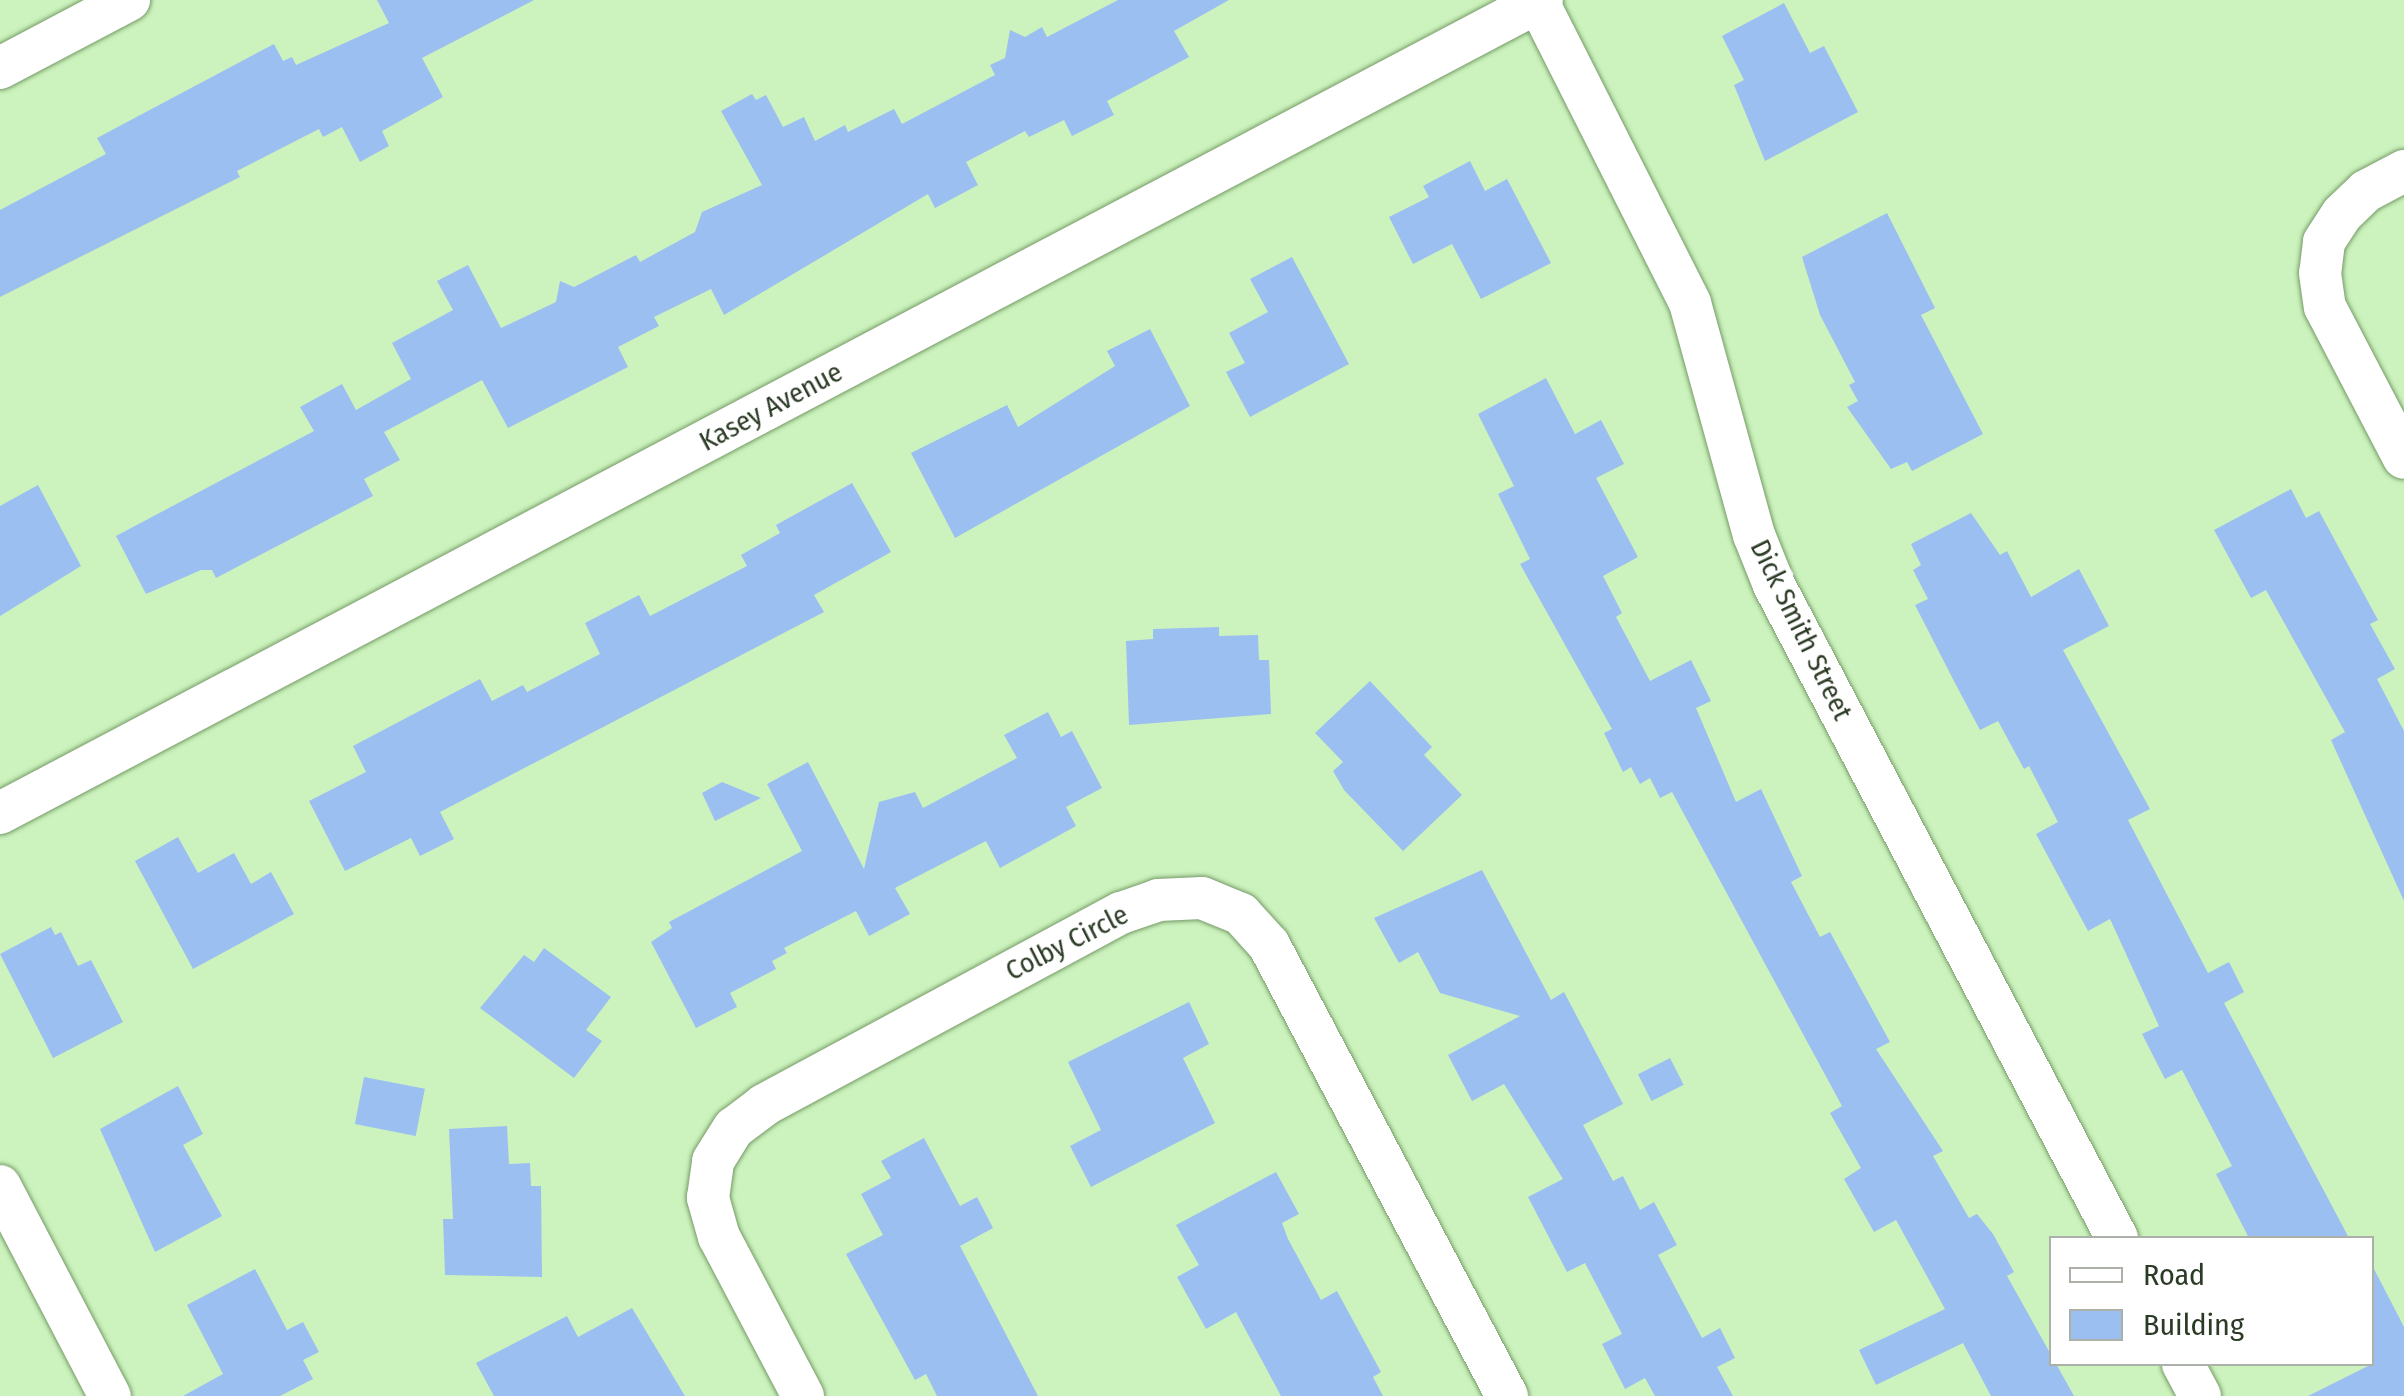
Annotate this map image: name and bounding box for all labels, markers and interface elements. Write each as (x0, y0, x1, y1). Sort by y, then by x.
street label: Kasey Avenue (694, 355, 848, 459)
street label: Dick Smith Street (1743, 534, 1859, 726)
street label: Colby Circle (1000, 898, 1134, 988)
legend (2049, 1236, 2374, 1366)
text: Road (2143, 1257, 2205, 1293)
text: Building (2143, 1307, 2244, 1343)

